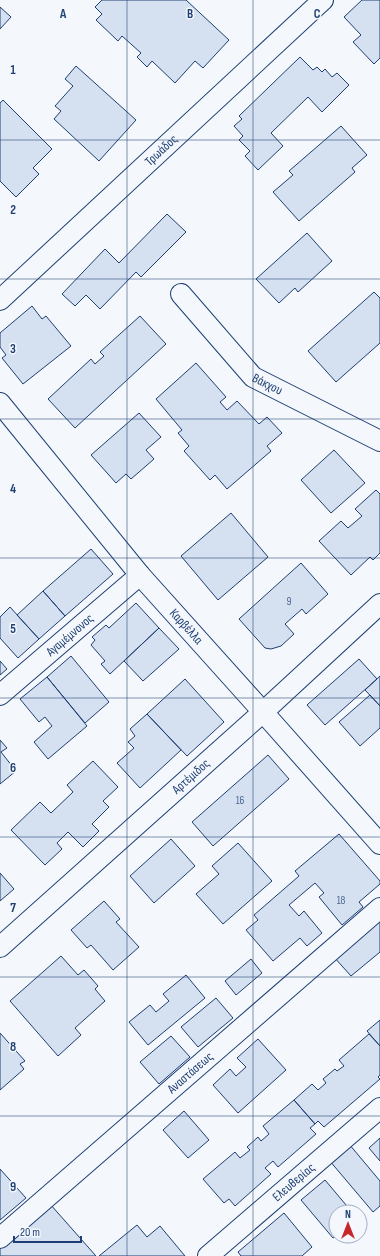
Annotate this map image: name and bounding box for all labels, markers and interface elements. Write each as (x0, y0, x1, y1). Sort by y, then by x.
text: A (59, 6, 67, 22)
text: B (187, 6, 193, 22)
text: C (314, 6, 321, 22)
text: 1 (10, 62, 16, 78)
street label: Τρωάδος (142, 131, 181, 169)
text: 2 (10, 202, 16, 218)
text: 3 (10, 341, 16, 357)
street label: Βάκχου (250, 370, 285, 399)
text: 4 (10, 481, 16, 497)
house number: 9 (287, 595, 292, 608)
street label: Καρβέλλα (166, 605, 207, 648)
street label: Αγαμέμνονος (42, 610, 97, 661)
text: 5 (10, 621, 16, 637)
street label: Αρτέμιδος (168, 755, 213, 798)
text: 6 (10, 760, 16, 776)
house number: 16 (236, 794, 245, 807)
house number: 18 (337, 894, 346, 907)
text: 7 (10, 900, 16, 916)
text: 8 (10, 1039, 16, 1055)
street label: Αναστάσεως (163, 1049, 216, 1098)
street label: Ελευθερίας (269, 1160, 318, 1205)
text: 9 (10, 1179, 16, 1195)
north arrow (328, 1204, 368, 1244)
text: N (345, 1208, 351, 1221)
scale bar (14, 1218, 81, 1244)
text: 20 m (20, 1225, 40, 1240)

